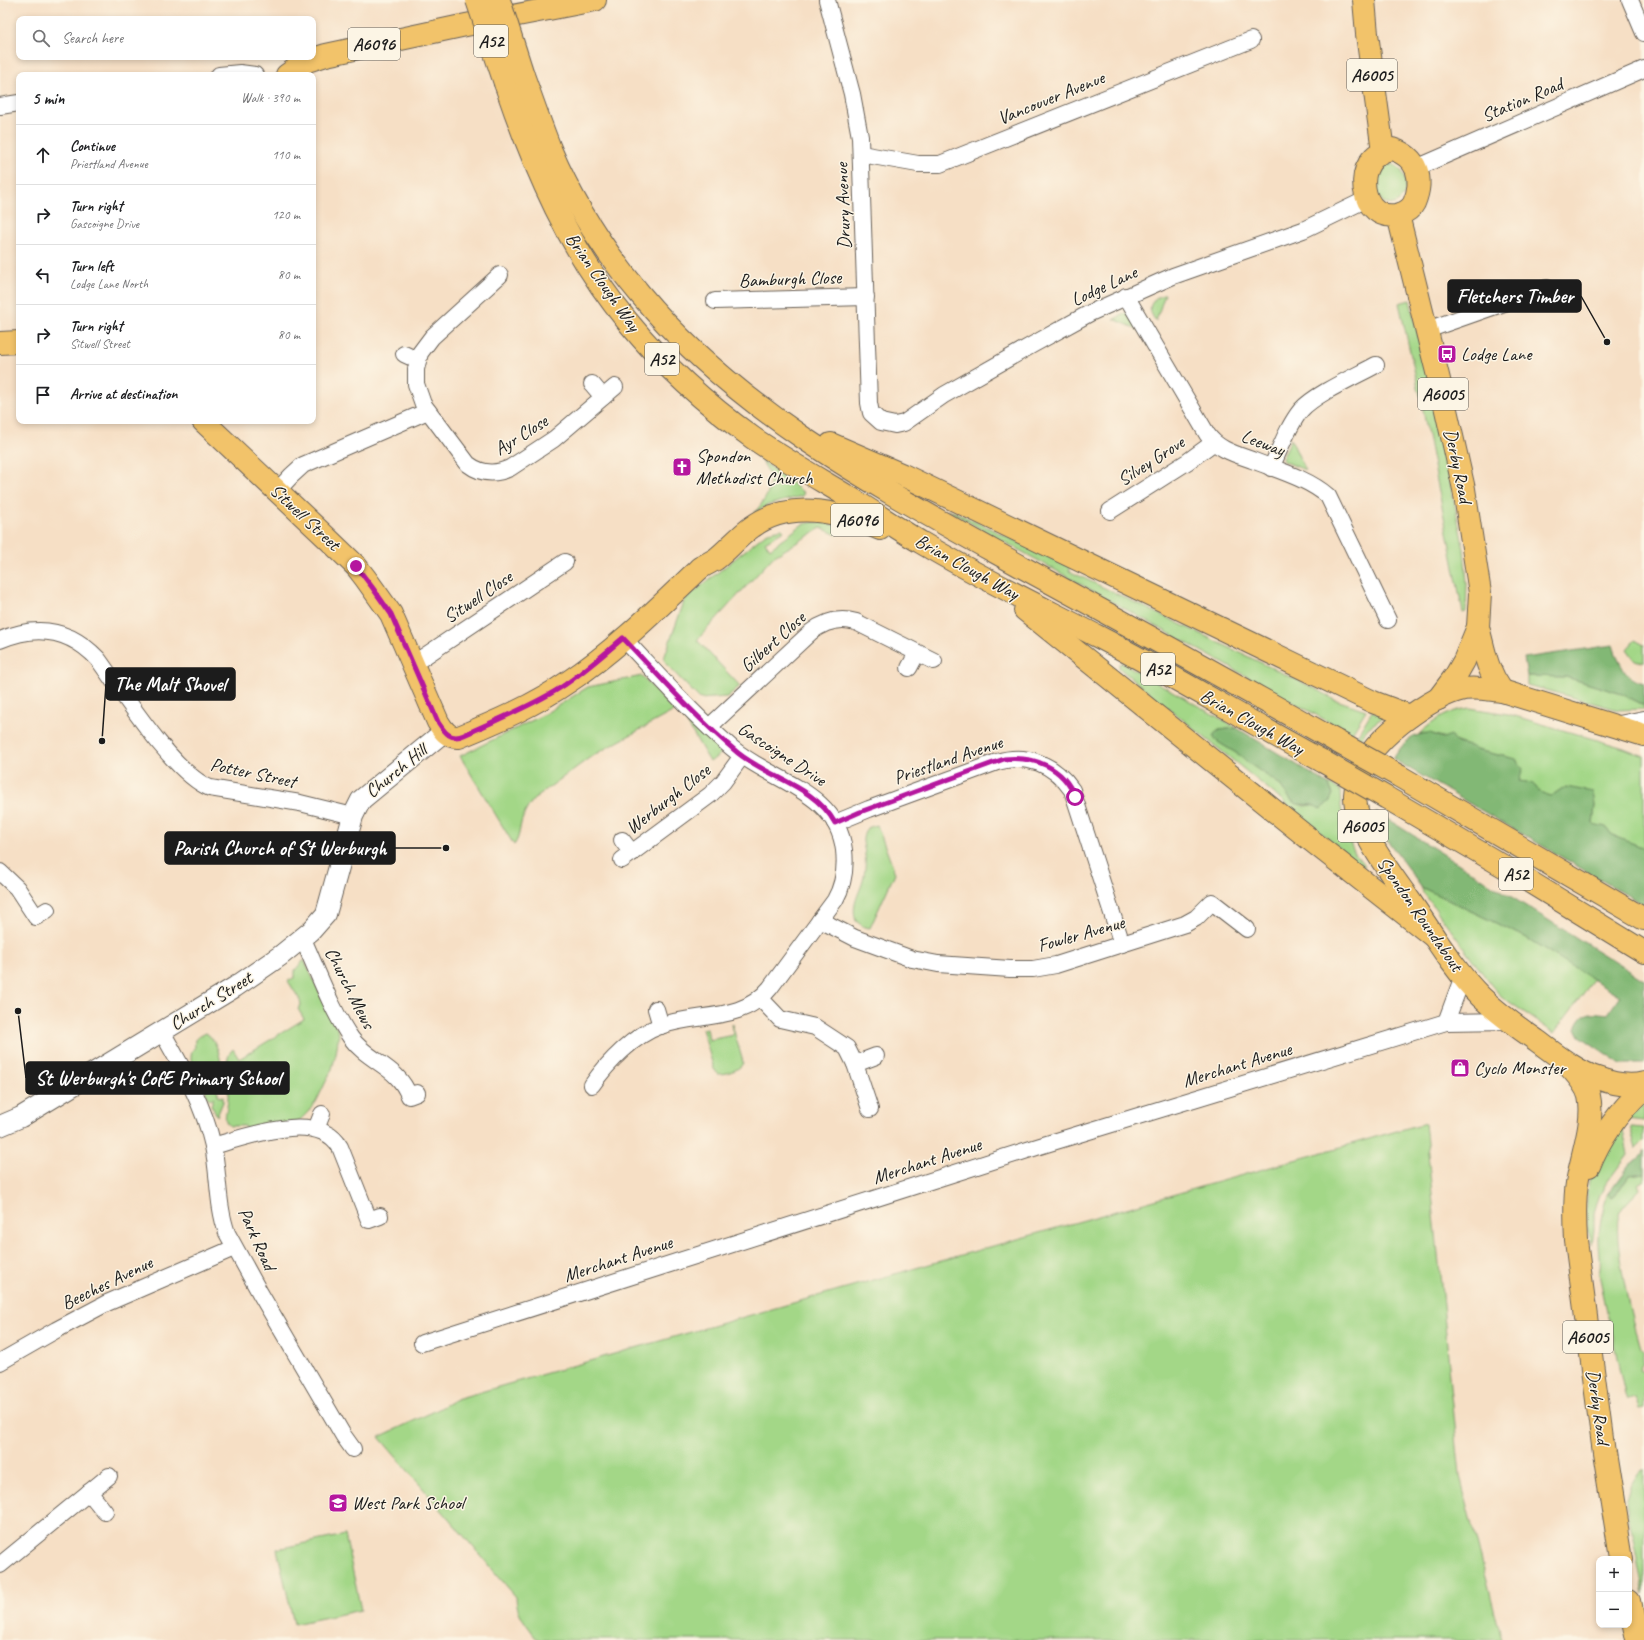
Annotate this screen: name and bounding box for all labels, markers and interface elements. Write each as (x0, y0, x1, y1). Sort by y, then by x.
search box (16, 16, 316, 60)
road number: A52 (474, 25, 508, 57)
icon: search (30, 27, 52, 49)
road number: A6096 (348, 28, 400, 60)
text: Search here (62, 29, 123, 48)
road number: A6005 (1347, 59, 1397, 91)
street label: Vancouver Avenue (994, 65, 1110, 130)
street label: Station Road (1478, 71, 1569, 128)
text: 5 min (32, 88, 64, 109)
text: Walk · 390 m (241, 90, 300, 106)
text: Continue (70, 137, 115, 156)
icon: ahead (32, 144, 54, 166)
text: 110 m (272, 147, 300, 163)
text: Priestland Avenue (70, 156, 148, 172)
street label: Drury Avenue (829, 160, 857, 250)
text: Turn right (70, 197, 123, 216)
icon: right (32, 204, 54, 226)
text: 120 m (272, 207, 300, 223)
text: Gascoigne Drive (70, 216, 139, 232)
street label: Brian Clough Way (560, 228, 647, 337)
text: Turn left (70, 257, 113, 276)
street label: Lodge Lane (1067, 259, 1143, 312)
icon: left (32, 264, 54, 286)
street label: Bamburgh Close (738, 265, 843, 293)
text: 80 m (278, 267, 300, 283)
text: Lodge Lane North (70, 276, 148, 292)
callout: Fletchers Timber (1448, 280, 1581, 312)
text: Fletchers Timber (1457, 284, 1576, 309)
text: Turn right (70, 317, 123, 336)
icon: right (32, 324, 54, 346)
text: 80 m (278, 327, 300, 343)
text: Sitwell Street (70, 336, 130, 352)
place label: Lodge Lane (1461, 342, 1533, 366)
road number: A52 (645, 343, 679, 375)
bus stop icon: Lodge Lane (1436, 343, 1458, 365)
road number: A6005 (1418, 378, 1468, 410)
icon: arrive (32, 384, 54, 406)
text: Arrive at destination (70, 385, 177, 404)
street label: Ayr Close (490, 408, 554, 461)
street label: Leeway (1238, 424, 1290, 463)
street label: Derby Road (1438, 427, 1478, 509)
street label: Silvey Grove (1113, 429, 1191, 492)
place label: Spondon Methodist Church (696, 444, 813, 490)
church icon: Spondon Methodist Church (671, 456, 693, 478)
street label: Sitwell Street (265, 478, 346, 557)
road number: A6096 (831, 504, 883, 536)
street label: Brian Clough Way (911, 529, 1024, 606)
route end (347, 557, 365, 575)
street label: Sitwell Close (439, 564, 519, 629)
street label: Gilbert Close (735, 605, 812, 678)
road number: A52 (1141, 653, 1175, 685)
callout: The Malt Shovel (106, 668, 235, 700)
text: The Malt Shovel (114, 672, 229, 697)
street label: Brian Clough Way (1196, 684, 1309, 761)
street label: Gascoigne Drive (733, 716, 832, 793)
street label: Priestland Avenue (890, 730, 1007, 790)
street label: Church Hill (360, 736, 435, 803)
street label: Potter Street (208, 752, 300, 794)
street label: Werburgh Close (621, 757, 716, 839)
route start (1066, 788, 1084, 806)
road number: A6005 (1338, 810, 1388, 842)
callout: Parish Church of St Werburgh (165, 832, 395, 864)
text: Parish Church of St Werburgh (174, 836, 387, 861)
street label: Spondon Roundabout (1372, 852, 1469, 977)
road number: A52 (1499, 858, 1533, 890)
street label: Fowler Avenue (1035, 910, 1129, 958)
street label: Church Mews (319, 943, 381, 1034)
street label: Church Street (165, 965, 258, 1036)
street label: Merchant Avenue (1180, 1037, 1296, 1093)
place label: Cyclo Monster (1474, 1056, 1568, 1080)
shop icon: Cyclo Monster (1449, 1057, 1471, 1079)
callout: St Werburgh's CofE Primary School (26, 1062, 289, 1094)
text: St Werburgh's CofE Primary School (35, 1066, 284, 1091)
street label: Merchant Avenue (870, 1132, 986, 1190)
street label: Park Road (233, 1204, 282, 1276)
street label: Merchant Avenue (561, 1230, 677, 1288)
street label: Beeches Avenue (57, 1250, 158, 1315)
road number: A6005 (1563, 1321, 1613, 1353)
street label: Derby Road (1581, 1368, 1616, 1449)
place label: West Park School (352, 1491, 468, 1515)
school or university icon: West Park School (327, 1492, 349, 1514)
map controls (1596, 1556, 1632, 1628)
button: + (1596, 1556, 1632, 1592)
button: − (1596, 1592, 1632, 1628)

